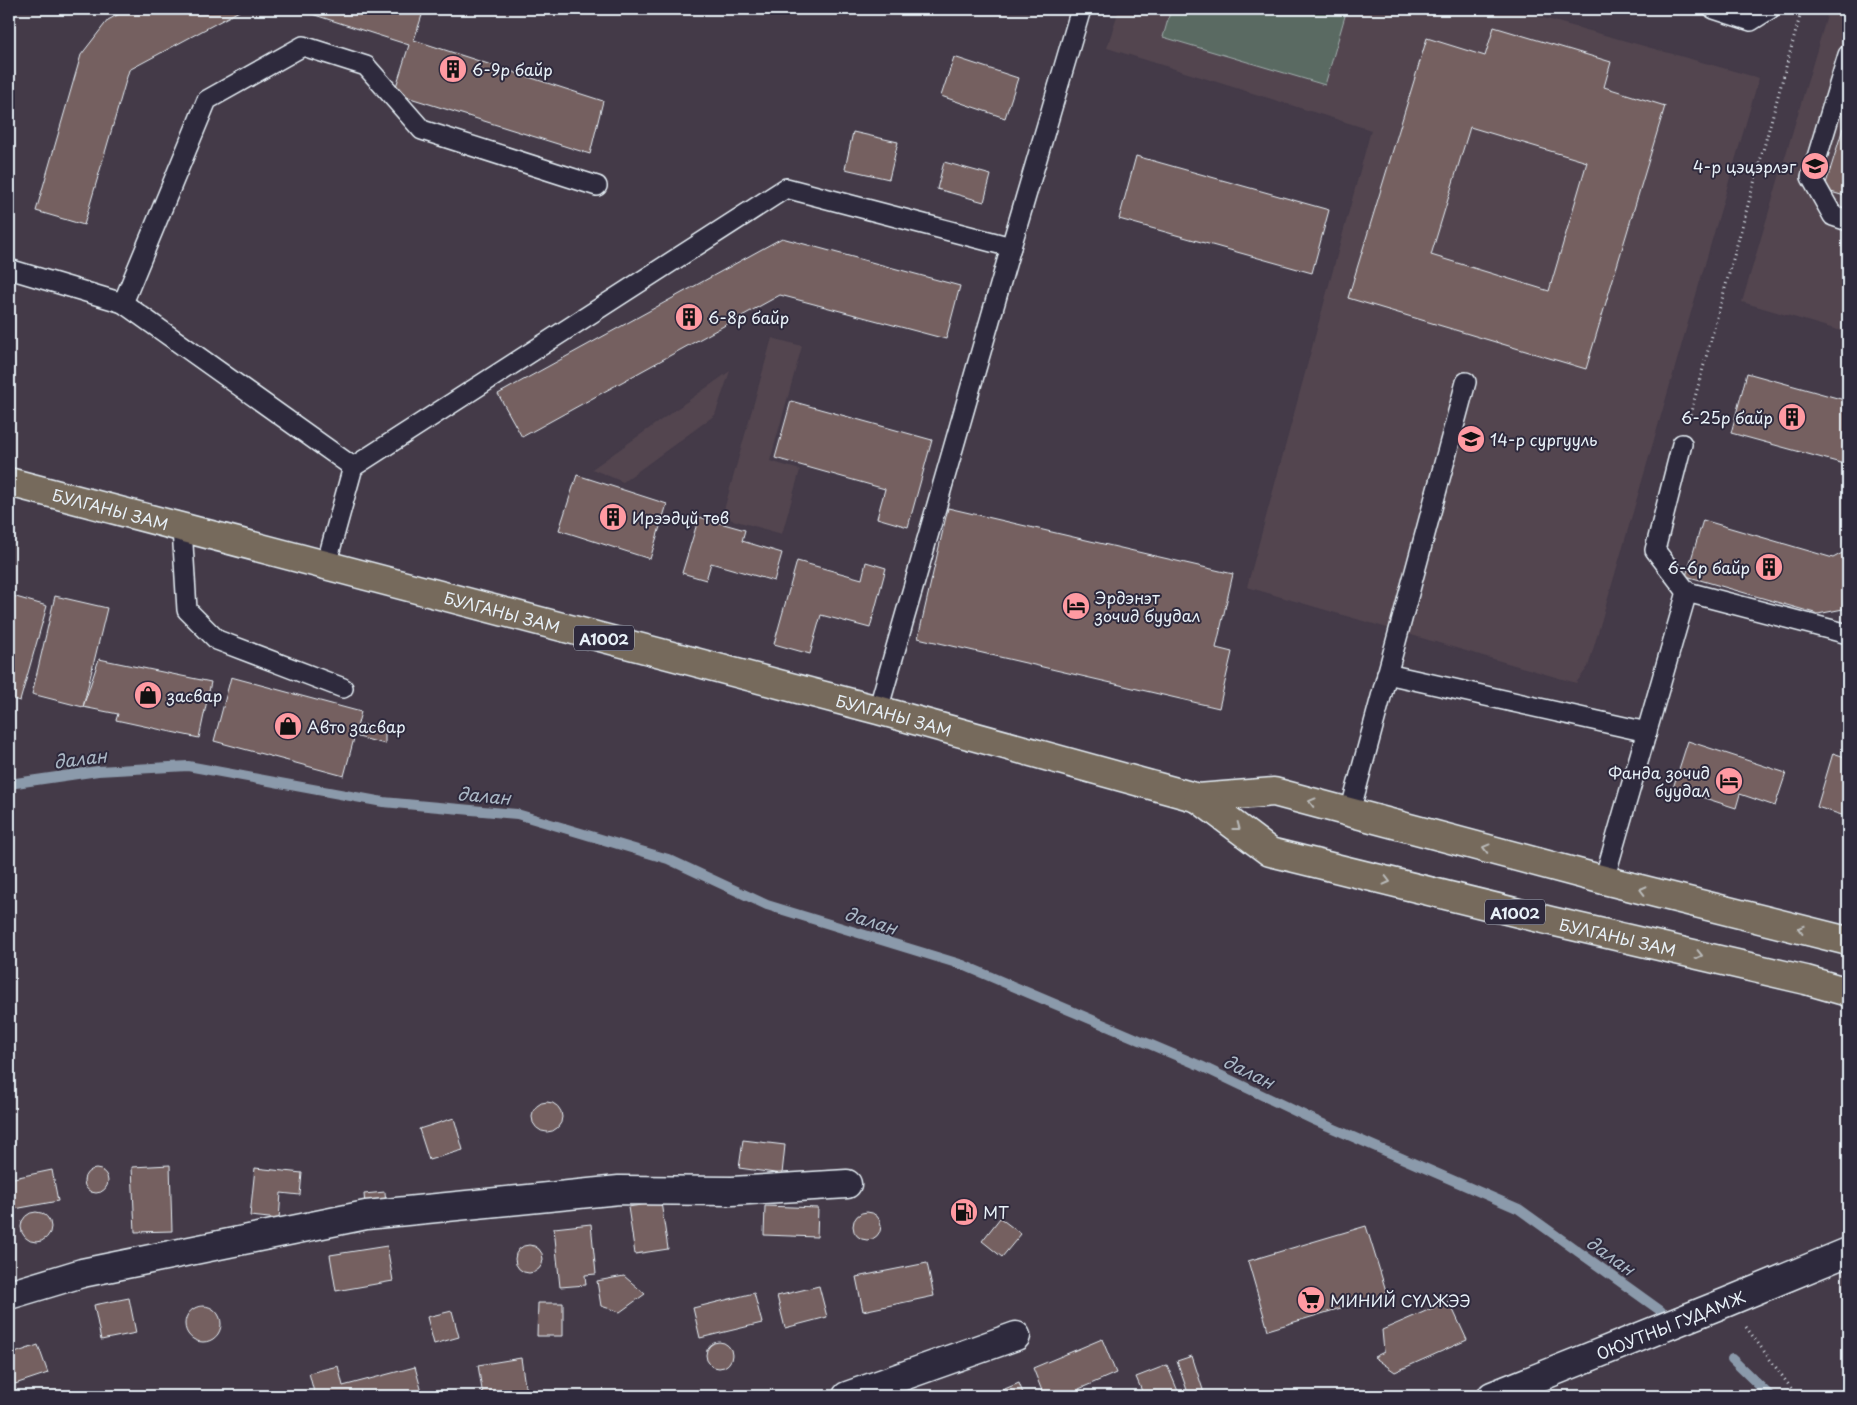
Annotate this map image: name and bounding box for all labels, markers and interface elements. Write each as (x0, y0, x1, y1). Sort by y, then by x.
building icon: 6-9р байр (438, 54, 468, 84)
place label: 6-9р байр (472, 57, 553, 81)
school or university icon: 4-р цэцэрлэг (1800, 151, 1830, 181)
place label: 4-р цэцэрлэг (1693, 154, 1797, 178)
building icon: 6-8р байр (674, 302, 704, 332)
place label: 6-8р байр (708, 305, 789, 329)
building icon: 6-25р байр (1777, 402, 1807, 432)
place label: 6-25р байр (1681, 405, 1773, 429)
school or university icon: 14-р сургууль (1456, 424, 1486, 454)
place label: 14-р сургууль (1490, 427, 1597, 451)
street label: БУЛГАНЫ ЗАМ (50, 482, 171, 535)
building icon: Ирээдүй төв (598, 502, 628, 532)
place label: Ирээдүй төв (632, 505, 729, 529)
building icon: 6-6р байр (1754, 552, 1784, 582)
place label: 6-6р байр (1668, 555, 1750, 579)
street label: БУЛГАНЫ ЗАМ (442, 585, 563, 638)
place label: Эрдэнэт зочид буудал (1094, 585, 1200, 627)
hotel icon: Эрдэнэт зочид буудал (1061, 591, 1091, 621)
road number: A1002 (574, 626, 634, 650)
shop icon: засвар (133, 680, 163, 710)
place label: засвар (166, 683, 222, 707)
street label: БУЛГАНЫ ЗАМ (833, 688, 955, 742)
shop icon: Авто засвар (273, 711, 303, 741)
place label: Авто засвар (307, 714, 406, 738)
water label: далан (52, 741, 110, 775)
place label: Фанда зочид буудал (1608, 760, 1710, 802)
hotel icon: Фанда зочид буудал (1714, 766, 1744, 796)
water label: далан (456, 779, 514, 811)
one-way arrow (1308, 797, 1317, 808)
one-way arrow (1231, 821, 1240, 829)
one-way arrow (1483, 844, 1491, 854)
one-way arrow (1383, 875, 1391, 885)
one-way arrow (1640, 885, 1648, 895)
water label: далан (841, 899, 902, 941)
road number: A1002 (1485, 900, 1545, 924)
street label: БУЛГАНЫ ЗАМ (1557, 911, 1679, 962)
one-way arrow (1796, 924, 1805, 935)
one-way arrow (1694, 949, 1703, 960)
water label: далан (1219, 1047, 1281, 1096)
fuel station icon: МТ (949, 1197, 979, 1227)
place label: МТ (983, 1200, 1009, 1224)
water label: далан (1581, 1229, 1642, 1283)
street label: ОЮУТНЫ ГУДАМЖ (1592, 1284, 1748, 1365)
supermarket icon: МИНИЙ СҮЛЖЭЭ (1296, 1285, 1326, 1315)
place label: МИНИЙ СҮЛЖЭЭ (1330, 1288, 1471, 1312)

